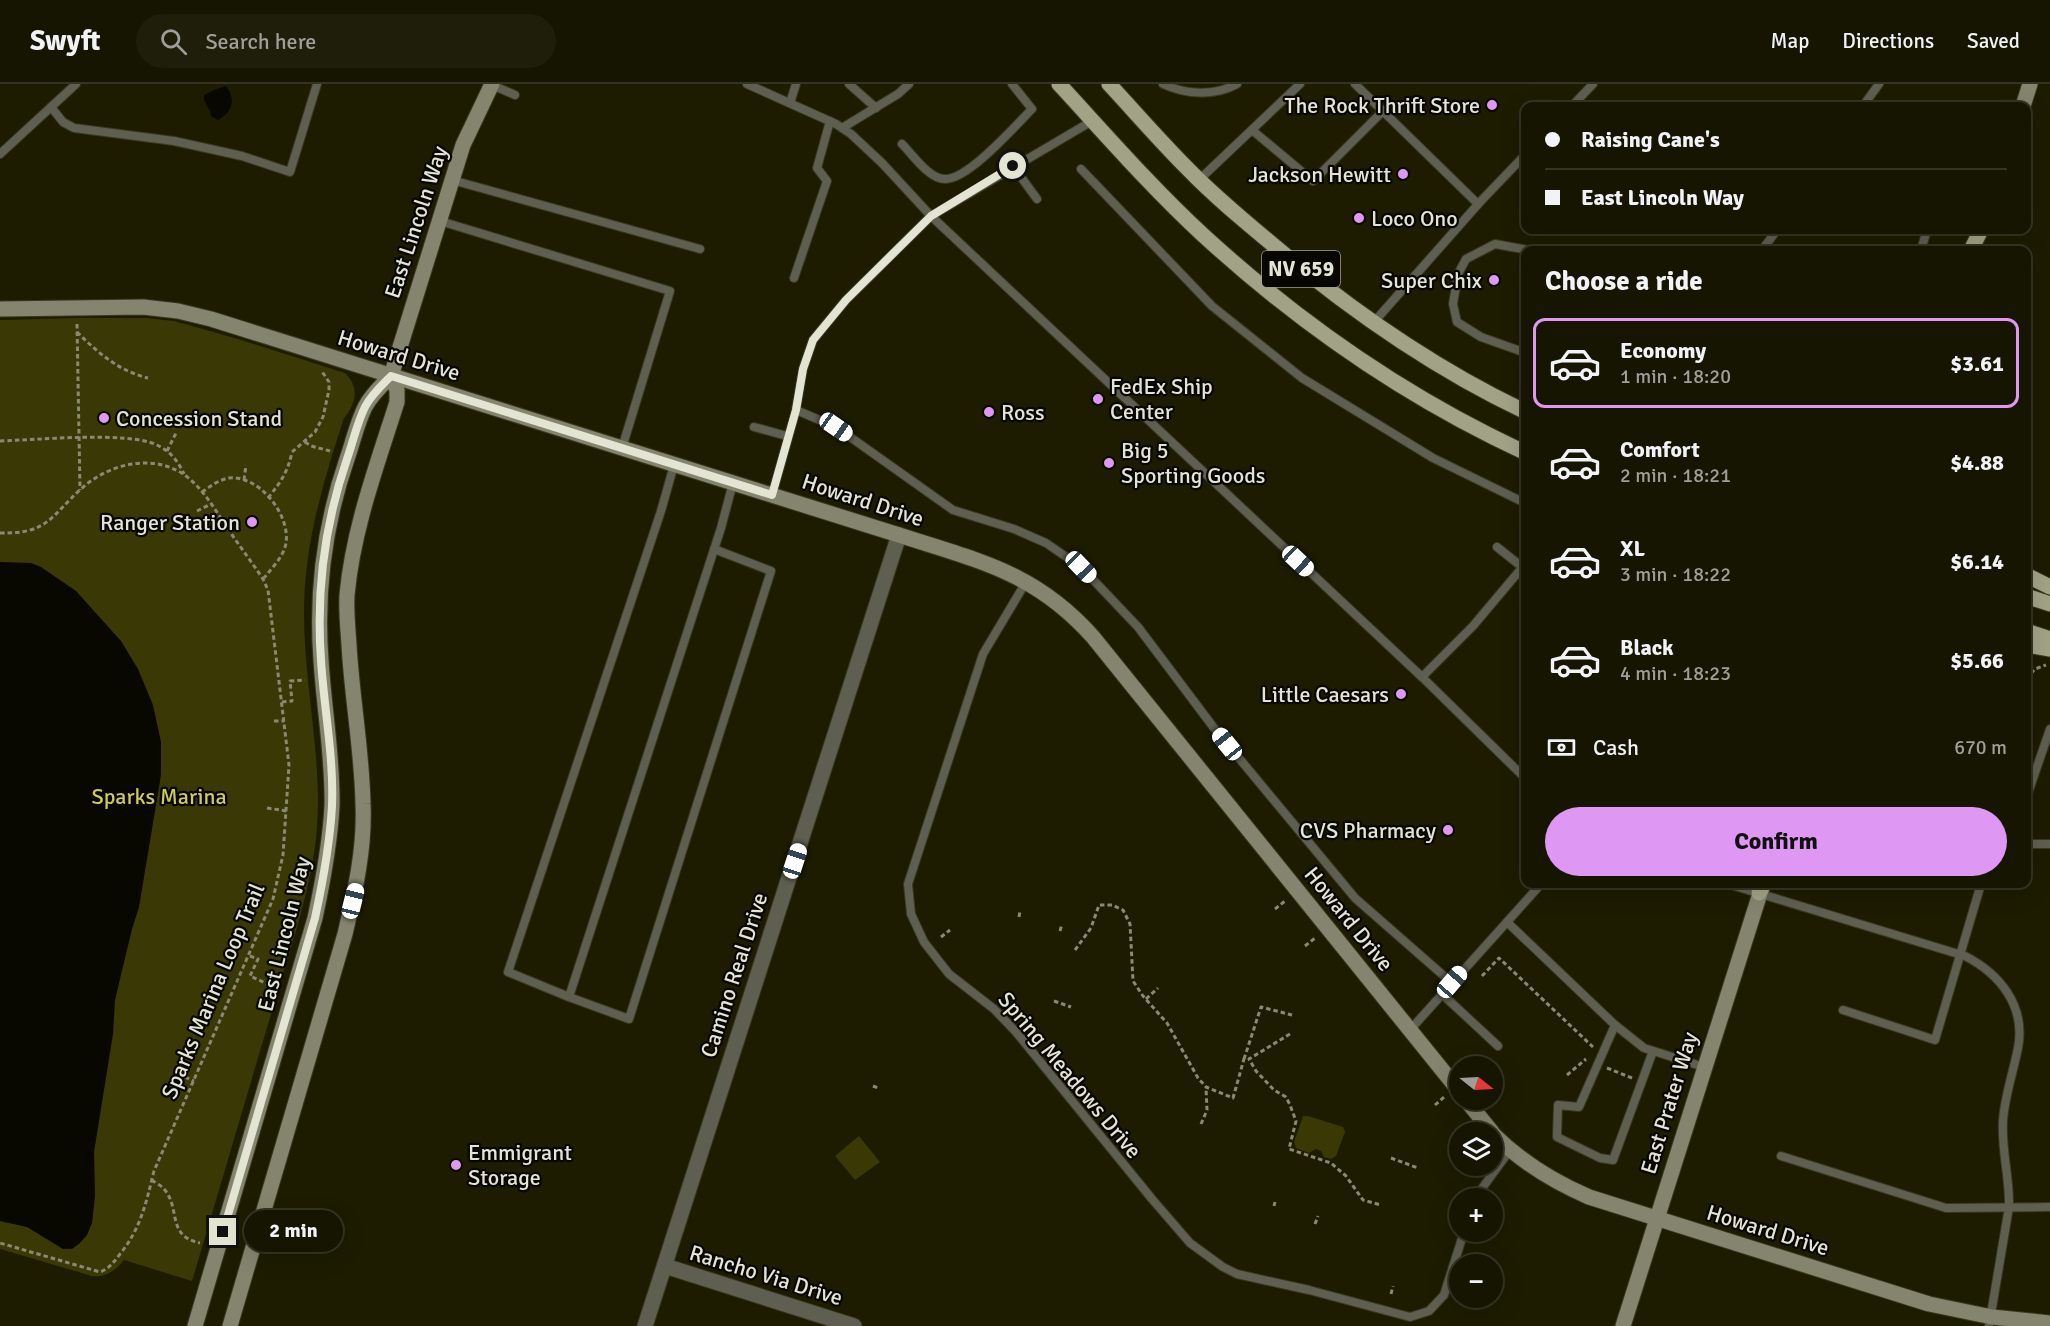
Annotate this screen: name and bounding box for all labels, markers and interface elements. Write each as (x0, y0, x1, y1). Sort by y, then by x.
search box (136, 14, 556, 68)
text: Swyft (30, 24, 100, 58)
icon: search (157, 25, 190, 58)
text: Search here (205, 28, 316, 55)
text: Map (1771, 28, 1809, 54)
text: Directions (1842, 28, 1934, 54)
text: Saved (1967, 28, 2020, 54)
place label: The Rock Thrift Store (1285, 92, 1480, 119)
marker: The Rock Thrift Store (1485, 98, 1499, 112)
text: Raising Cane's (1581, 126, 1720, 153)
street label: East Lincoln Way (379, 142, 454, 302)
route start (999, 152, 1026, 179)
place label: Jackson Hewitt (1248, 161, 1391, 188)
marker: Jackson Hewitt (1396, 167, 1410, 181)
text: East Lincoln Way (1581, 184, 1744, 211)
place label: Loco Ono (1371, 205, 1458, 232)
marker: Loco Ono (1352, 211, 1366, 225)
road number: NV 659 (1262, 251, 1340, 287)
text: Choose a ride (1545, 265, 1703, 298)
place label: Super Chix (1381, 267, 1482, 294)
marker: Super Chix (1487, 273, 1501, 287)
street label: Howard Drive (335, 324, 463, 386)
icon: car (1548, 336, 1602, 390)
text: Economy (1620, 337, 1706, 364)
text: $3.61 (1950, 350, 2004, 377)
text: 1 min · 18:20 (1620, 364, 1731, 389)
place label: FedEx Ship Center (1110, 373, 1213, 425)
marker: FedEx Ship Center (1091, 392, 1105, 406)
place label: Ross (1001, 399, 1045, 426)
place label: Concession Stand (116, 405, 282, 432)
marker: Ross (982, 405, 996, 419)
car (816, 409, 856, 445)
marker: Concession Stand (97, 411, 111, 425)
icon: car (1548, 435, 1602, 489)
text: Comfort (1620, 436, 1700, 463)
place label: Big 5 Sporting Goods (1121, 437, 1265, 489)
text: $4.88 (1950, 449, 2004, 476)
marker: Big 5 Sporting Goods (1102, 456, 1116, 470)
text: 2 min · 18:21 (1620, 463, 1731, 488)
street label: Howard Drive (799, 468, 927, 532)
place label: Ranger Station (100, 509, 240, 536)
marker: Ranger Station (245, 515, 259, 529)
icon: car (1548, 534, 1602, 588)
text: XL (1620, 535, 1645, 562)
car (1279, 542, 1317, 580)
car (1062, 548, 1100, 586)
text: $6.14 (1950, 548, 2004, 575)
text: 3 min · 18:22 (1620, 562, 1731, 587)
icon: car (1548, 633, 1602, 687)
text: Black (1620, 634, 1674, 661)
text: $5.66 (1950, 647, 2004, 674)
text: 4 min · 18:23 (1620, 661, 1731, 686)
place label: Little Caesars (1261, 681, 1389, 708)
marker: Little Caesars (1394, 687, 1408, 701)
car (1209, 724, 1245, 764)
icon: cash (1545, 731, 1578, 764)
text: Cash (1593, 734, 1639, 761)
text: 670 m (1954, 735, 2007, 760)
park label: Sparks Marina (91, 783, 227, 810)
button: Confirm (1545, 807, 2007, 876)
place label: CVS Pharmacy (1300, 817, 1437, 844)
marker: CVS Pharmacy (1441, 823, 1455, 837)
car (781, 841, 809, 881)
street label: East Lincoln Way (252, 853, 316, 1014)
street label: Howard Drive (1299, 861, 1399, 977)
street label: Sparks Marina Loop Trail (155, 879, 271, 1103)
car (340, 881, 366, 921)
street label: Camino Real Drive (695, 889, 773, 1061)
car (1433, 963, 1471, 1001)
street label: Spring Meadows Drive (992, 986, 1148, 1164)
street label: East Prater Way (1635, 1028, 1704, 1177)
north arrow (1449, 1056, 1503, 1110)
map controls (1449, 1056, 1503, 1308)
button: layers (1449, 1122, 1503, 1176)
place label: Emmigrant Storage (468, 1139, 572, 1191)
marker: Emmigrant Storage (449, 1158, 463, 1172)
button: + (1449, 1188, 1503, 1242)
street label: Howard Drive (1704, 1199, 1832, 1261)
callout: 2 min (244, 1211, 343, 1253)
route end (209, 1218, 236, 1245)
text: 2 min (269, 1218, 318, 1243)
street label: Rancho Via Drive (686, 1239, 846, 1311)
button: − (1449, 1254, 1503, 1308)

